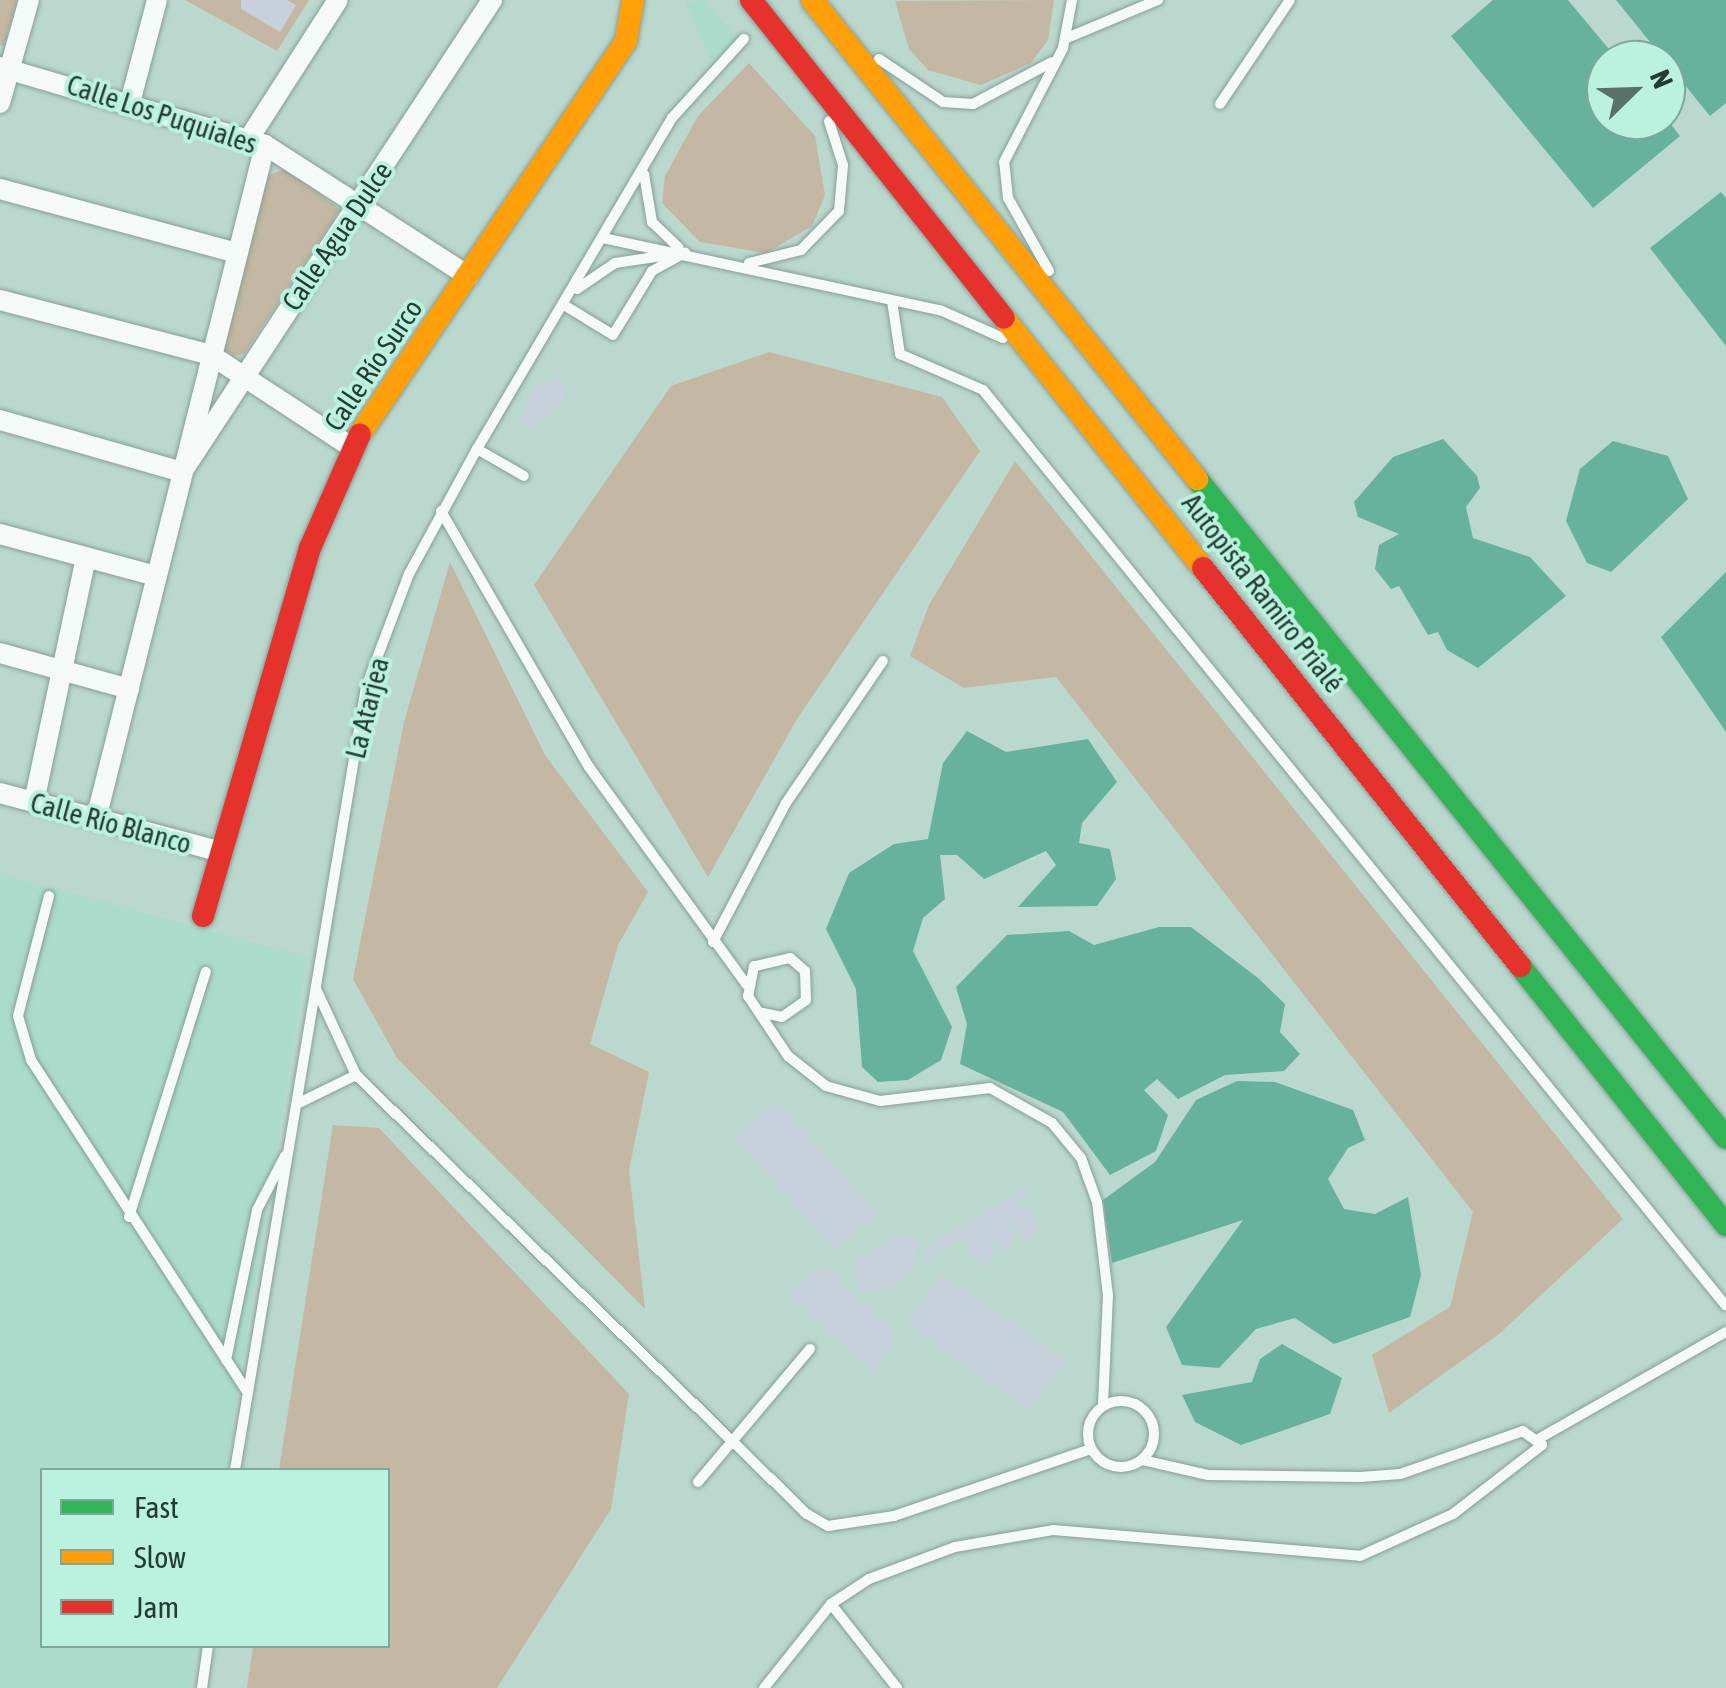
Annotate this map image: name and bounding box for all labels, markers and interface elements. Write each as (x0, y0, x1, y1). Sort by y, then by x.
north arrow (1586, 40, 1686, 140)
text: N (1644, 65, 1680, 93)
street label: Calle Los Puquiales (63, 67, 261, 161)
street label: Calle Agua Dulce (275, 155, 399, 317)
street label: Calle Río Surco (317, 293, 429, 437)
street label: Autopista Ramiro Prialé (1175, 487, 1351, 699)
street label: La Atarjea (338, 654, 396, 762)
street label: Calle Río Blanco (27, 785, 195, 861)
legend (40, 1468, 390, 1648)
text: Fast (134, 1490, 179, 1524)
text: Slow (134, 1540, 186, 1574)
text: Jam (134, 1590, 179, 1624)

